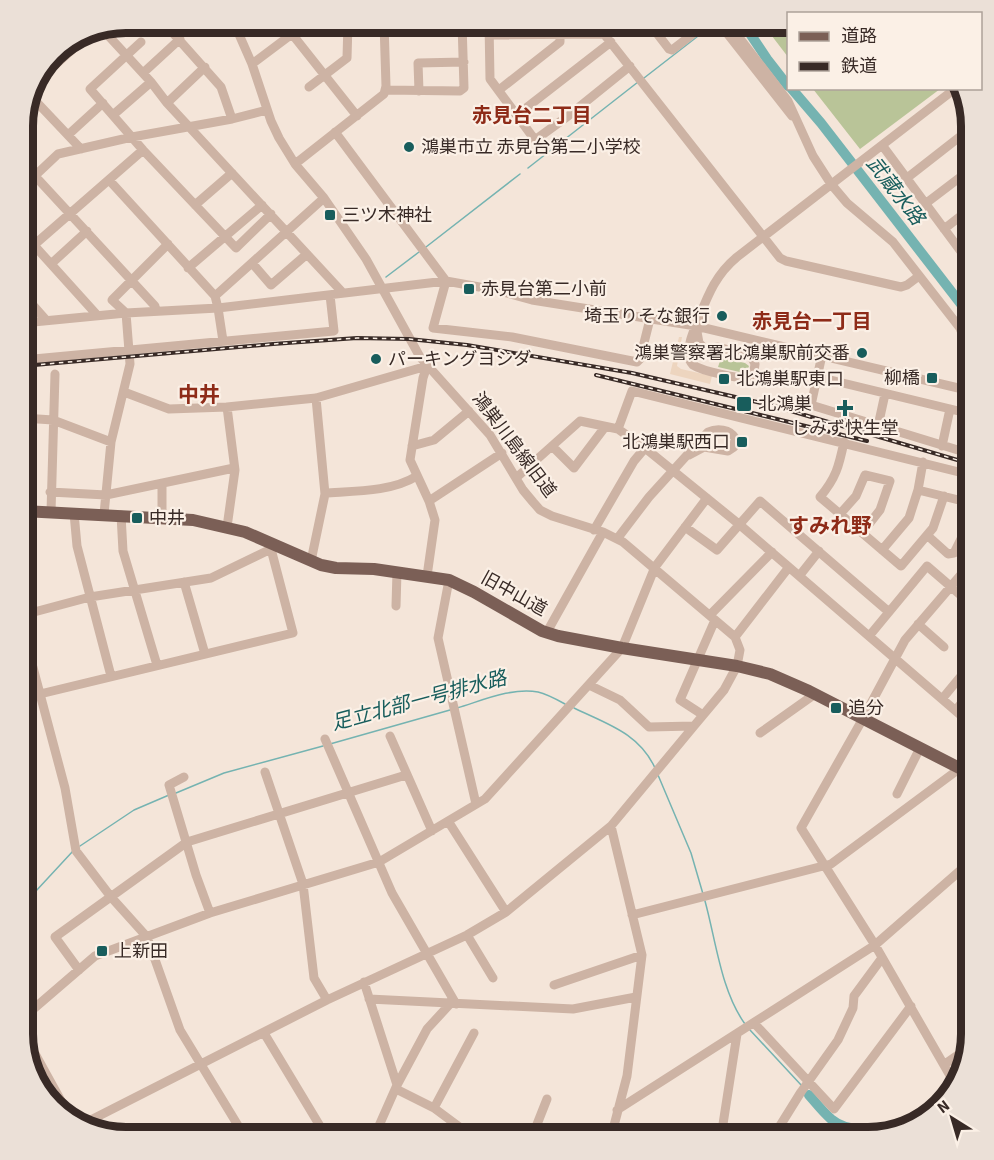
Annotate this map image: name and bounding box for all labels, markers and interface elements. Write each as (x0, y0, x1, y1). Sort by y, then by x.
legend (787, 12, 982, 90)
text: 道路 (841, 24, 877, 49)
text: 鉄道 (841, 54, 877, 79)
district label: 赤見台二丁目 (472, 102, 592, 130)
place label: 鴻巣市立 赤見台第二小学校 (421, 135, 641, 160)
marker: 鴻巣市立 赤見台第二小学校 (402, 140, 416, 154)
water label: 武蔵水路 (859, 151, 932, 233)
place label: 三ツ木神社 (342, 203, 432, 228)
marker: 三ツ木神社 (323, 208, 337, 222)
place label: 赤見台第二小前 (481, 277, 607, 302)
marker: 赤見台第二小前 (462, 282, 476, 296)
place label: 埼玉りそな銀行 (584, 304, 710, 329)
district label: 赤見台一丁目 (752, 308, 872, 336)
marker: 埼玉りそな銀行 (715, 309, 729, 323)
place label: 鴻巣警察署北鴻巣駅前交番 (634, 341, 850, 366)
marker: 鴻巣警察署北鴻巣駅前交番 (855, 346, 869, 360)
place label: パーキングヨシダ (388, 347, 531, 372)
marker: パーキングヨシダ (369, 352, 383, 366)
place label: 柳橋 (884, 366, 920, 391)
place label: 北鴻巣駅東口 (736, 367, 844, 392)
marker: 柳橋 (925, 371, 939, 385)
marker: 北鴻巣駅東口 (717, 372, 731, 386)
district label: 中井 (178, 380, 220, 410)
street label: 鴻巣川島線旧道 (466, 387, 562, 503)
place label: 北鴻巣 (758, 392, 812, 417)
marker: 北鴻巣 (735, 395, 753, 413)
marker: しみず快生堂 (838, 401, 852, 415)
place label: しみず快生堂 (791, 416, 899, 441)
place label: 北鴻巣駅西口 (622, 430, 730, 455)
marker: 北鴻巣駅西口 (735, 435, 749, 449)
place label: 中井 (149, 506, 185, 531)
marker: 中井 (130, 511, 144, 525)
district label: すみれ野 (788, 511, 872, 541)
street label: 旧中山道 (476, 566, 552, 622)
water label: 足立北部一号排水路 (328, 664, 511, 738)
place label: 追分 (848, 696, 884, 721)
marker: 追分 (829, 701, 843, 715)
place label: 上新田 (114, 939, 168, 964)
marker: 上新田 (95, 944, 109, 958)
north arrow (922, 1088, 982, 1148)
text: N (933, 1095, 954, 1119)

